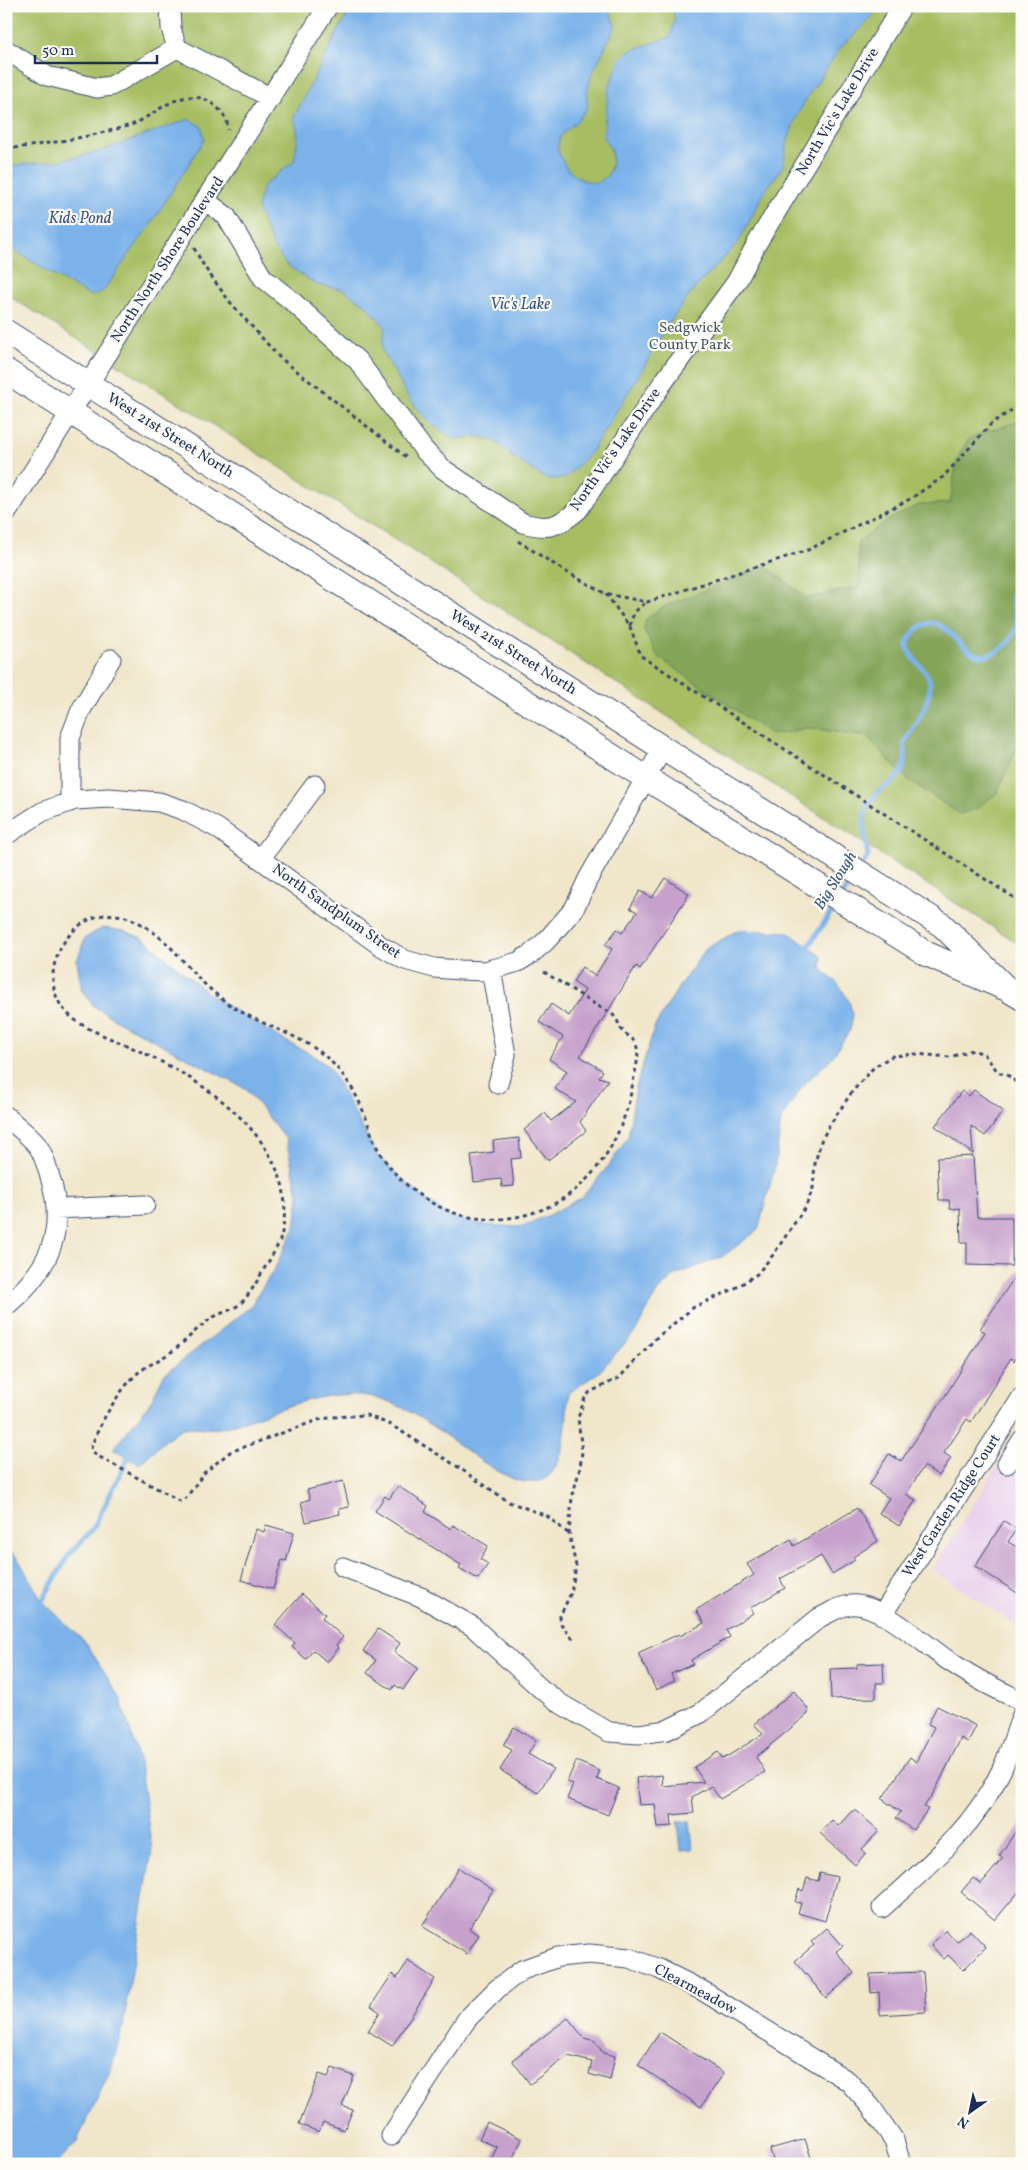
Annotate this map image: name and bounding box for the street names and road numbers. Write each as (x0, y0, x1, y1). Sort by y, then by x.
street label: North Vic's Lake Drive (791, 44, 885, 180)
street label: North North Shore Boulevard (106, 173, 230, 347)
street label: North Vic's Lake Drive (566, 384, 666, 516)
street label: West 21st Street North (102, 388, 238, 484)
street label: West 21st Street North (445, 605, 581, 701)
street label: North Sandplum Street (267, 860, 405, 964)
street label: West Garden Ridge Court (898, 1430, 1006, 1582)
street label: Clearmeadow (650, 1959, 740, 2021)

